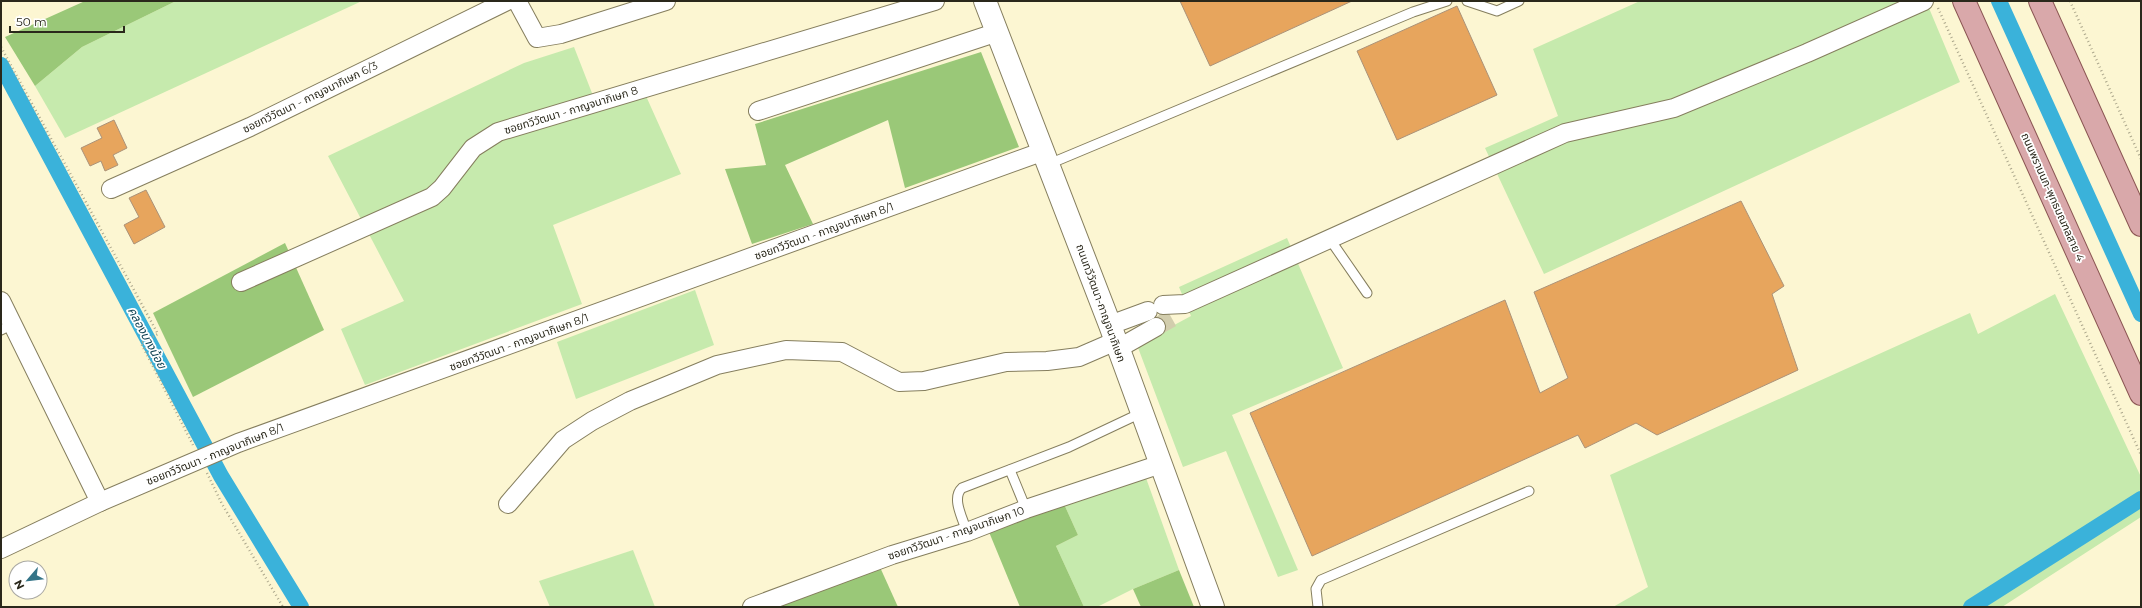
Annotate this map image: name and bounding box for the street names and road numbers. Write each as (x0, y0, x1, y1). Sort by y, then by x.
street label: ซอยทวีวัฒนา - กาญจนาภิเษก 6/3 (240, 58, 380, 136)
street label: ซอยทวีวัฒนา - กาญจนาภิเษก 8 (502, 83, 640, 137)
street label: ถนนพรานนก-พุทธมณฑลสาย 4 (2018, 130, 2088, 264)
street label: ซอยทวีวัฒนา - กาญจนาภิเษก 8/1 (753, 199, 895, 263)
street label: ถนนทวีวัฒนา-กาญจนาภิเษก (1073, 242, 1129, 364)
street label: ซอยทวีวัฒนา - กาญจนาภิเษก 8/1 (448, 310, 590, 374)
street label: ซอยทวีวัฒนา - กาญจนาภิเษก 8/1 (144, 420, 286, 488)
street label: ซอยทวีวัฒนา - กาญจนาภิเษก 10 (886, 503, 1026, 563)

